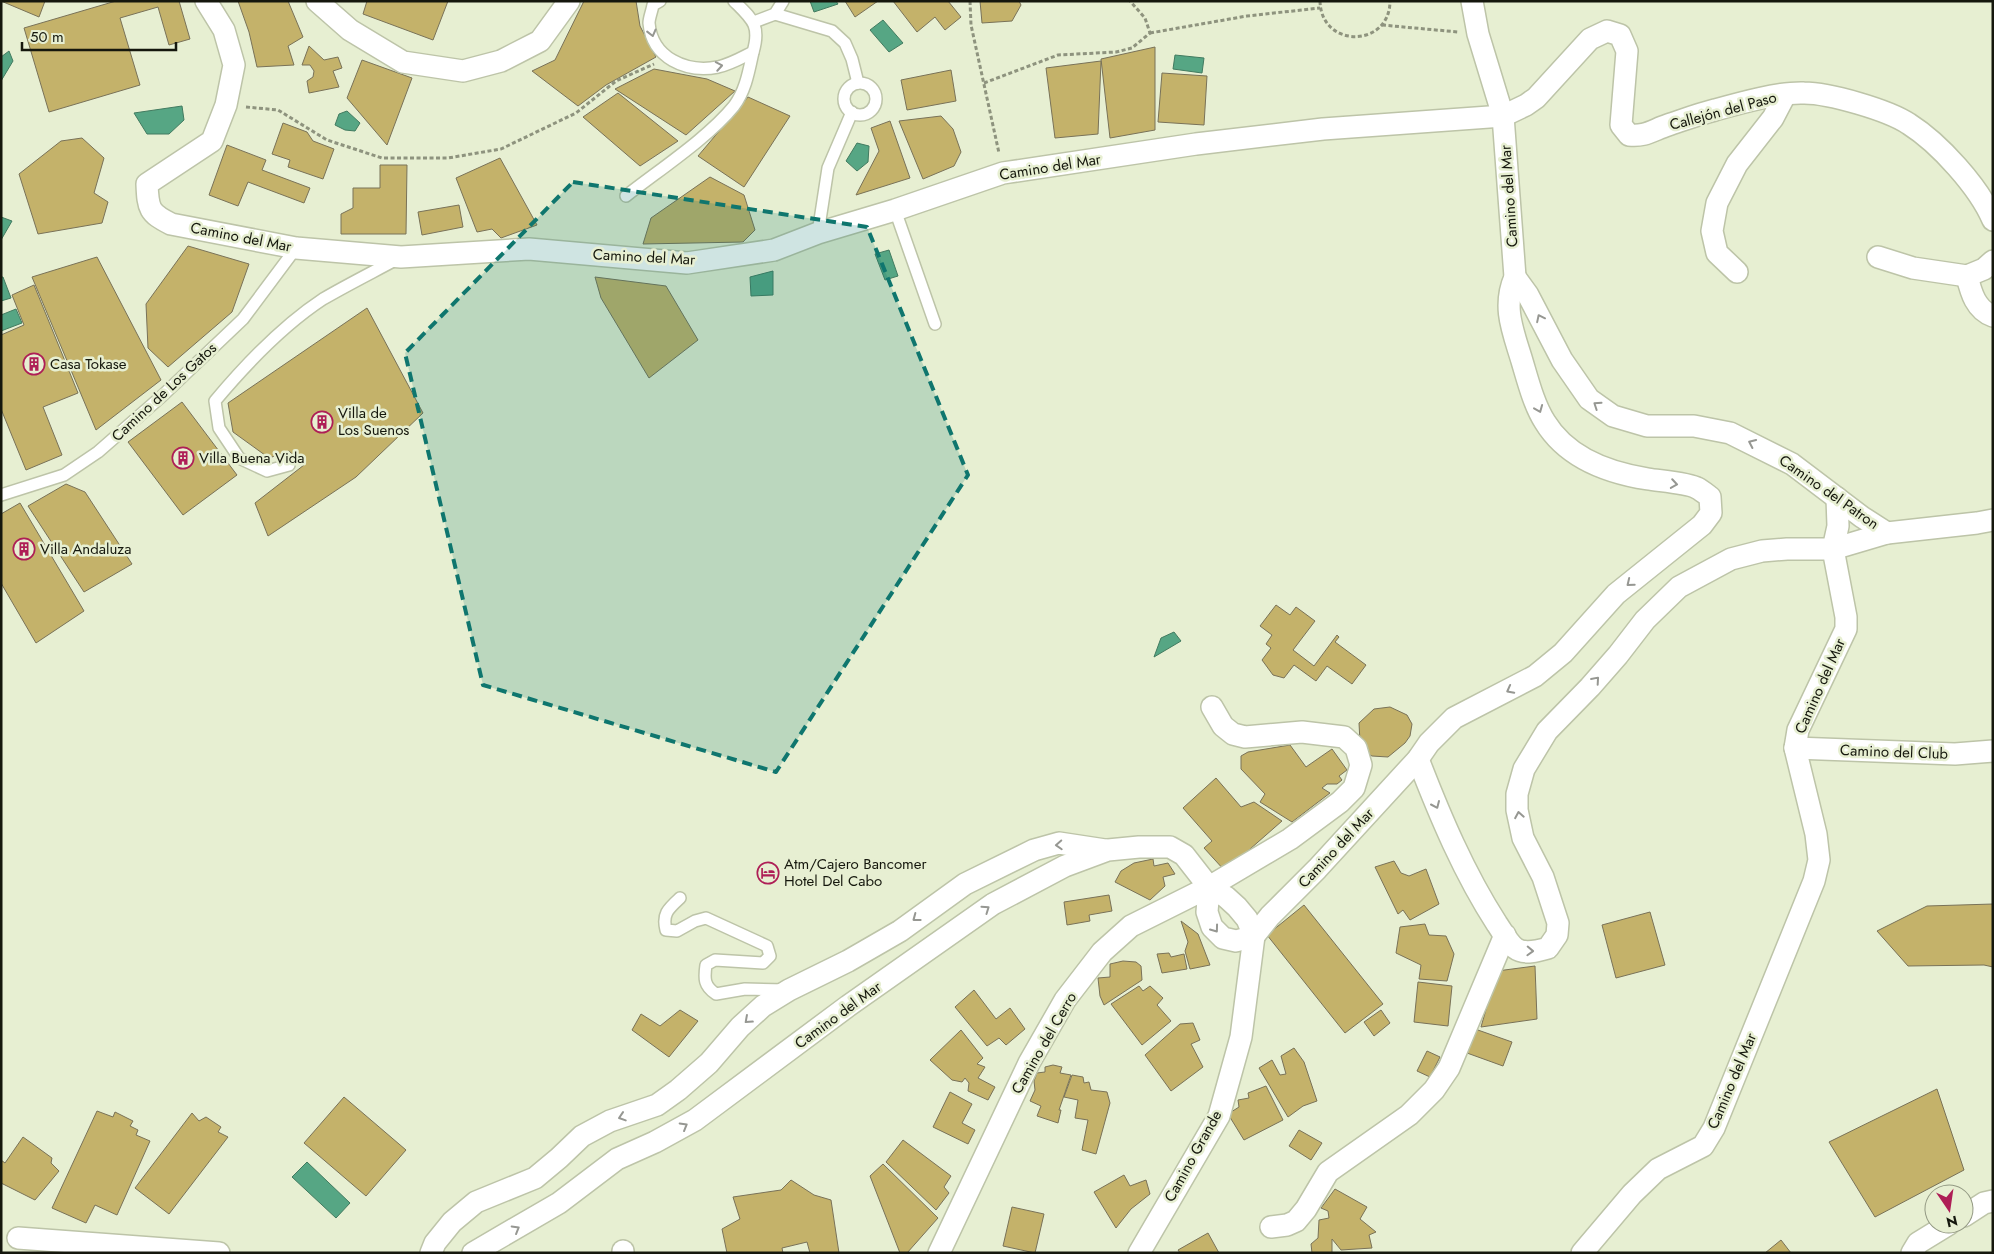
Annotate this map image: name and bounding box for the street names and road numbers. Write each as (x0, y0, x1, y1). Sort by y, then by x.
street label: Callejón del Paso (1667, 86, 1779, 136)
street label: Camino del Mar (1494, 143, 1524, 248)
street label: Camino del Mar (998, 148, 1103, 186)
street label: Camino del Mar (189, 216, 294, 258)
street label: Camino del Mar (592, 243, 697, 271)
street label: Camino de Los Gatos (107, 337, 221, 447)
street label: Camino del Patron (1775, 449, 1883, 535)
street label: Camino del Mar (1789, 634, 1851, 737)
street label: Camino del Club (1840, 739, 1949, 765)
street label: Camino del Mar (1293, 802, 1380, 893)
street label: Camino del Mar (790, 976, 887, 1054)
street label: Camino del Cerro (1006, 988, 1082, 1098)
street label: Camino del Mar (1702, 1029, 1762, 1132)
street label: Camino Grande (1159, 1106, 1227, 1206)

